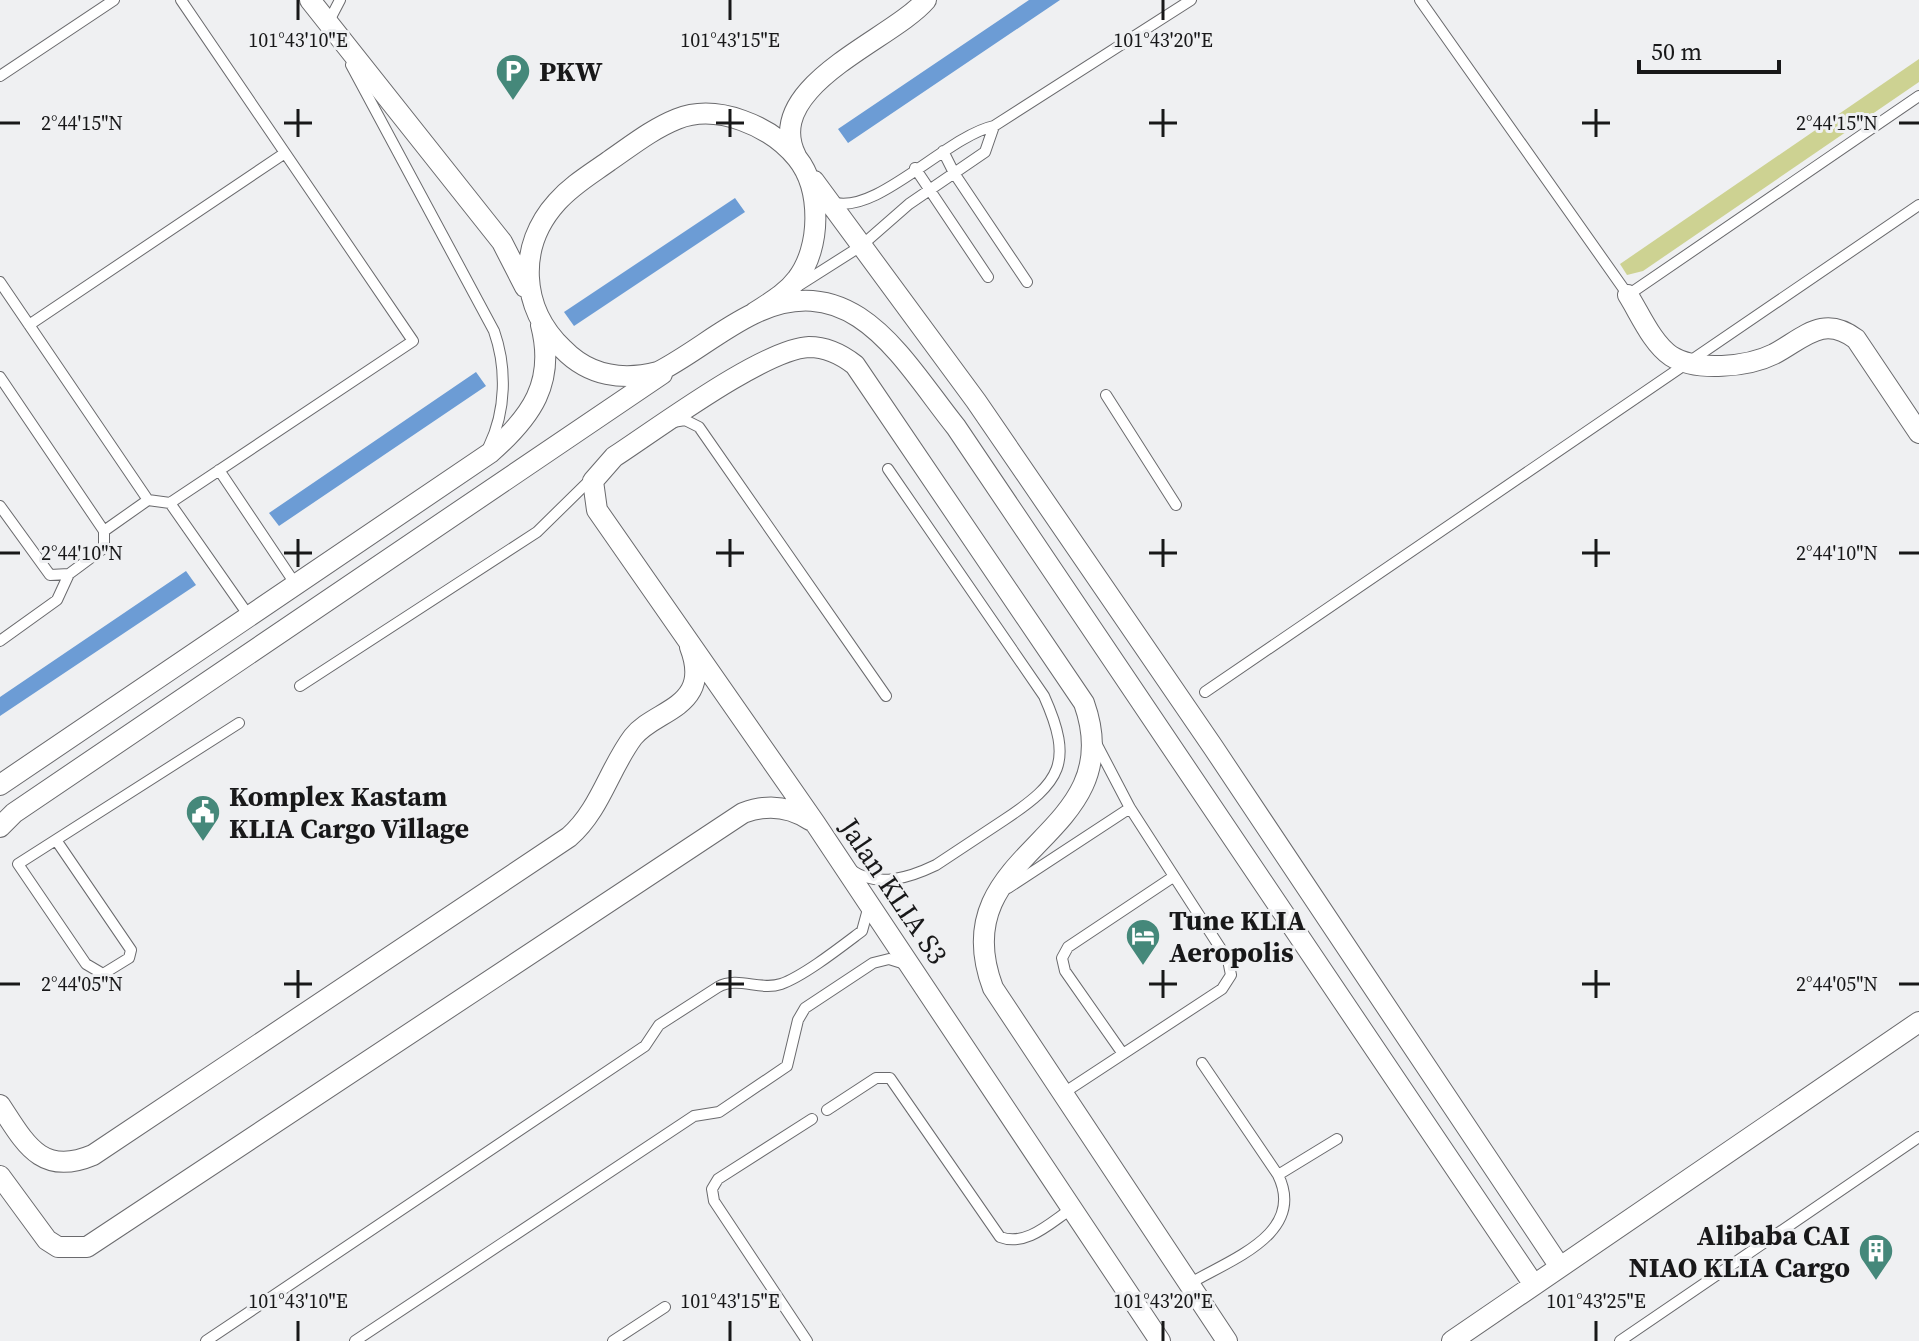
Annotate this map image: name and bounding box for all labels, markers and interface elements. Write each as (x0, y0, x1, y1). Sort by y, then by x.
scale bar (1639, 24, 1779, 74)
text: 101°43'10"E (248, 26, 348, 54)
text: 101°43'15"E (680, 26, 780, 54)
text: 101°43'20"E (1113, 26, 1213, 54)
text: 50 m (1651, 35, 1702, 68)
parking icon: PKW (494, 52, 532, 102)
place label: PKW (539, 52, 603, 90)
text: 2°44'15"N (41, 109, 123, 137)
text: 2°44'15"N (1796, 109, 1878, 137)
text: 2°44'10"N (41, 539, 123, 567)
text: 2°44'10"N (1796, 539, 1878, 567)
place label: Komplex Kastam KLIA Cargo Village (229, 777, 469, 847)
public building icon: Komplex Kastam KLIA Cargo Village (184, 793, 222, 843)
street label: Jalan KLIA S3 (831, 810, 957, 971)
place label: Tune KLIA Aeropolis (1169, 901, 1306, 971)
hotel icon: Tune KLIA Aeropolis (1124, 917, 1162, 967)
text: 2°44'05"N (41, 970, 123, 998)
text: 2°44'05"N (1796, 970, 1878, 998)
place label: Alibaba CAI NIAO KLIA Cargo (1629, 1216, 1850, 1286)
building icon: Alibaba CAI NIAO KLIA Cargo (1857, 1232, 1895, 1282)
text: 101°43'10"E (248, 1287, 348, 1315)
text: 101°43'15"E (680, 1287, 780, 1315)
text: 101°43'20"E (1113, 1287, 1213, 1315)
text: 101°43'25"E (1546, 1287, 1646, 1315)

